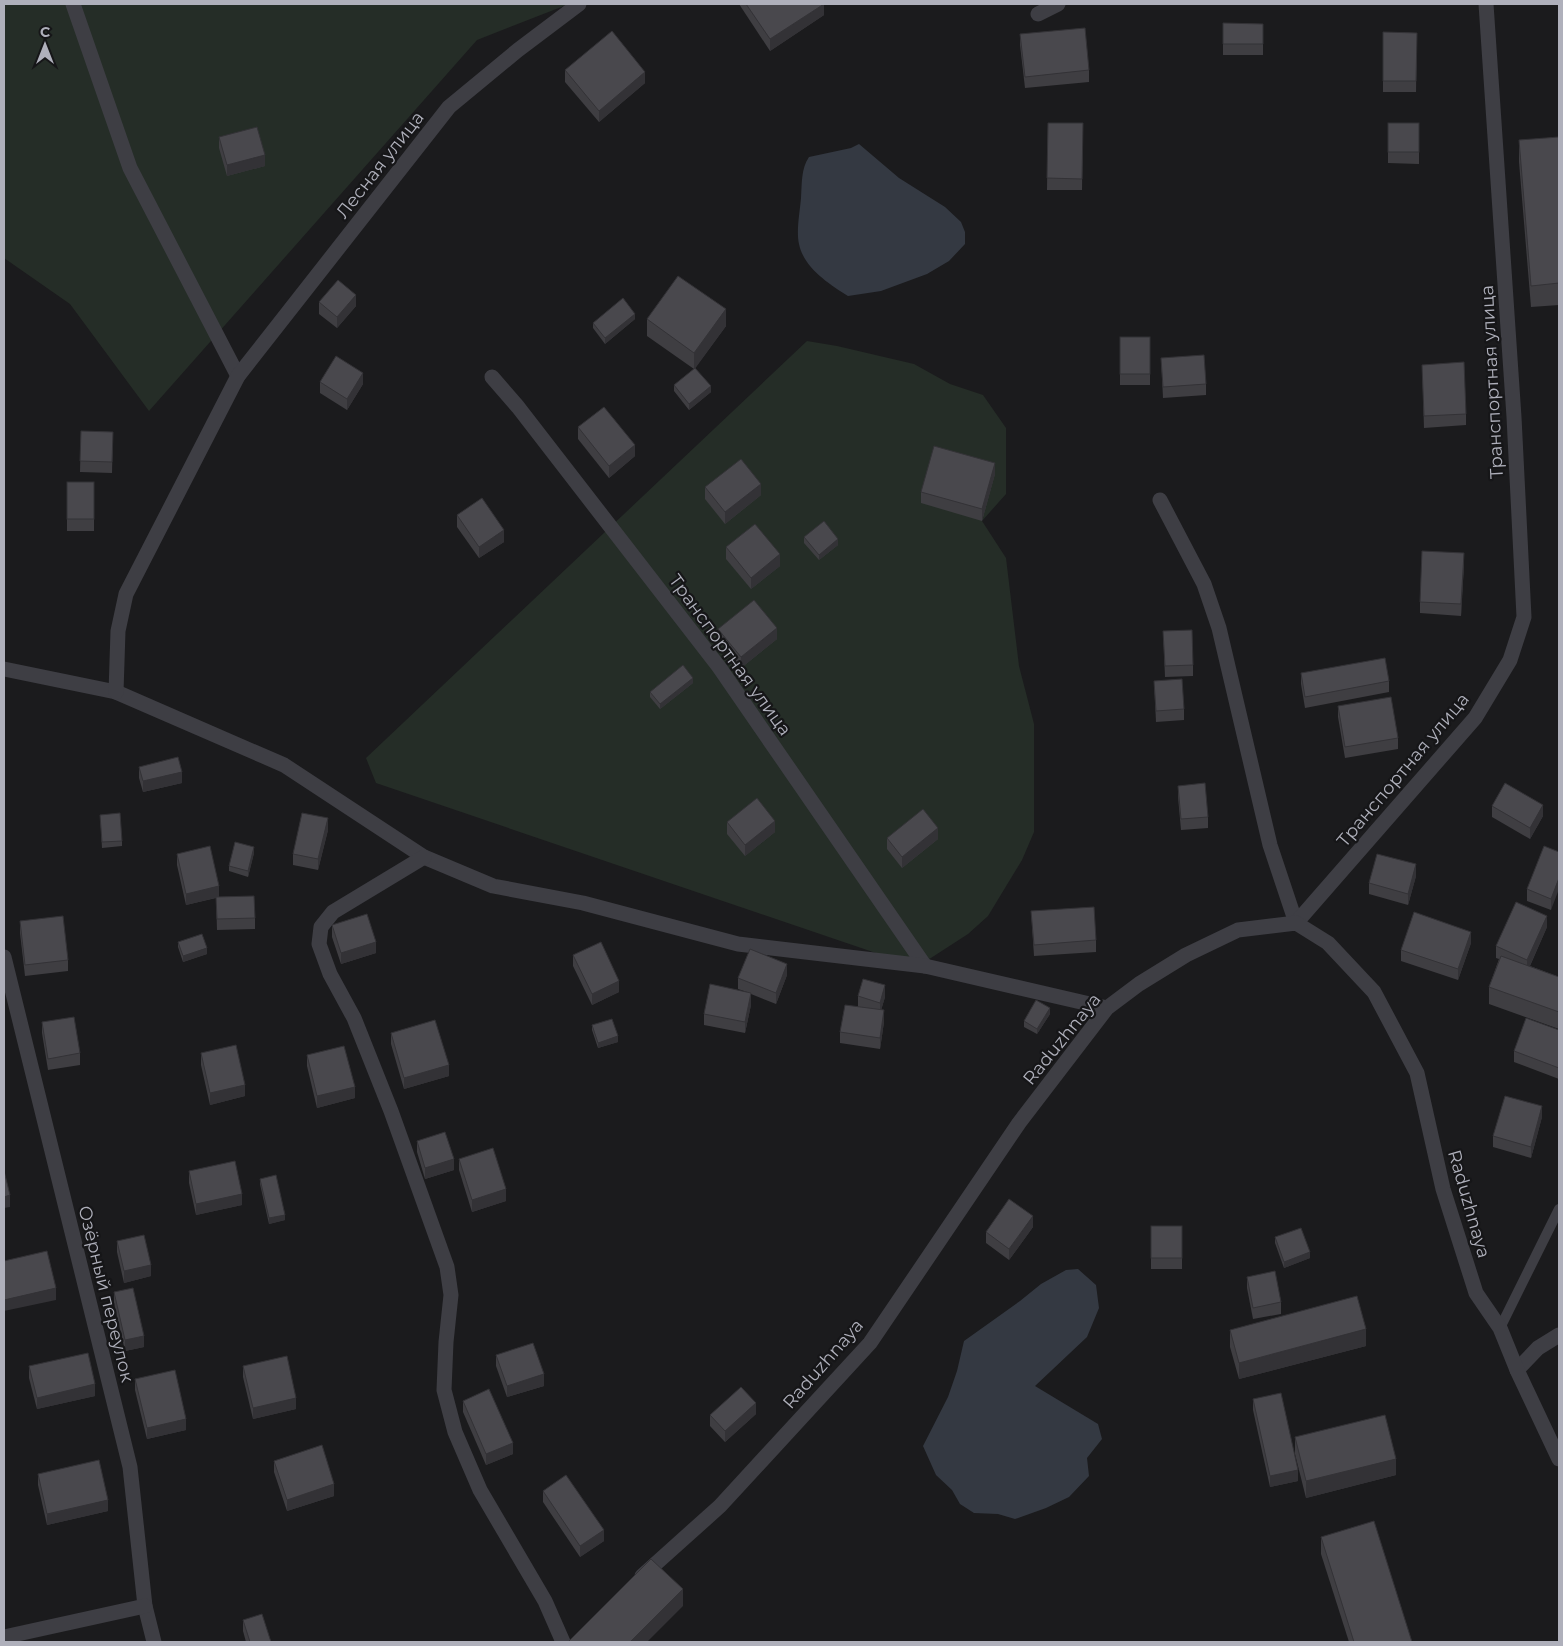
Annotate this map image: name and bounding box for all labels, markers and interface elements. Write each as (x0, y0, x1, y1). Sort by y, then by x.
north arrow (20, 20, 70, 70)
text: С (40, 23, 50, 41)
street label: Лесная улица (331, 107, 429, 223)
street label: Транспортная улица (1476, 285, 1508, 479)
street label: Транспортная улица (664, 570, 796, 740)
street label: Транспортная улица (1332, 689, 1474, 851)
street label: Raduzhnaya (1018, 989, 1106, 1089)
street label: Raduzhnaya (1443, 1147, 1495, 1261)
street label: Озёрный переулок (73, 1203, 139, 1385)
street label: Raduzhnaya (778, 1315, 868, 1413)

